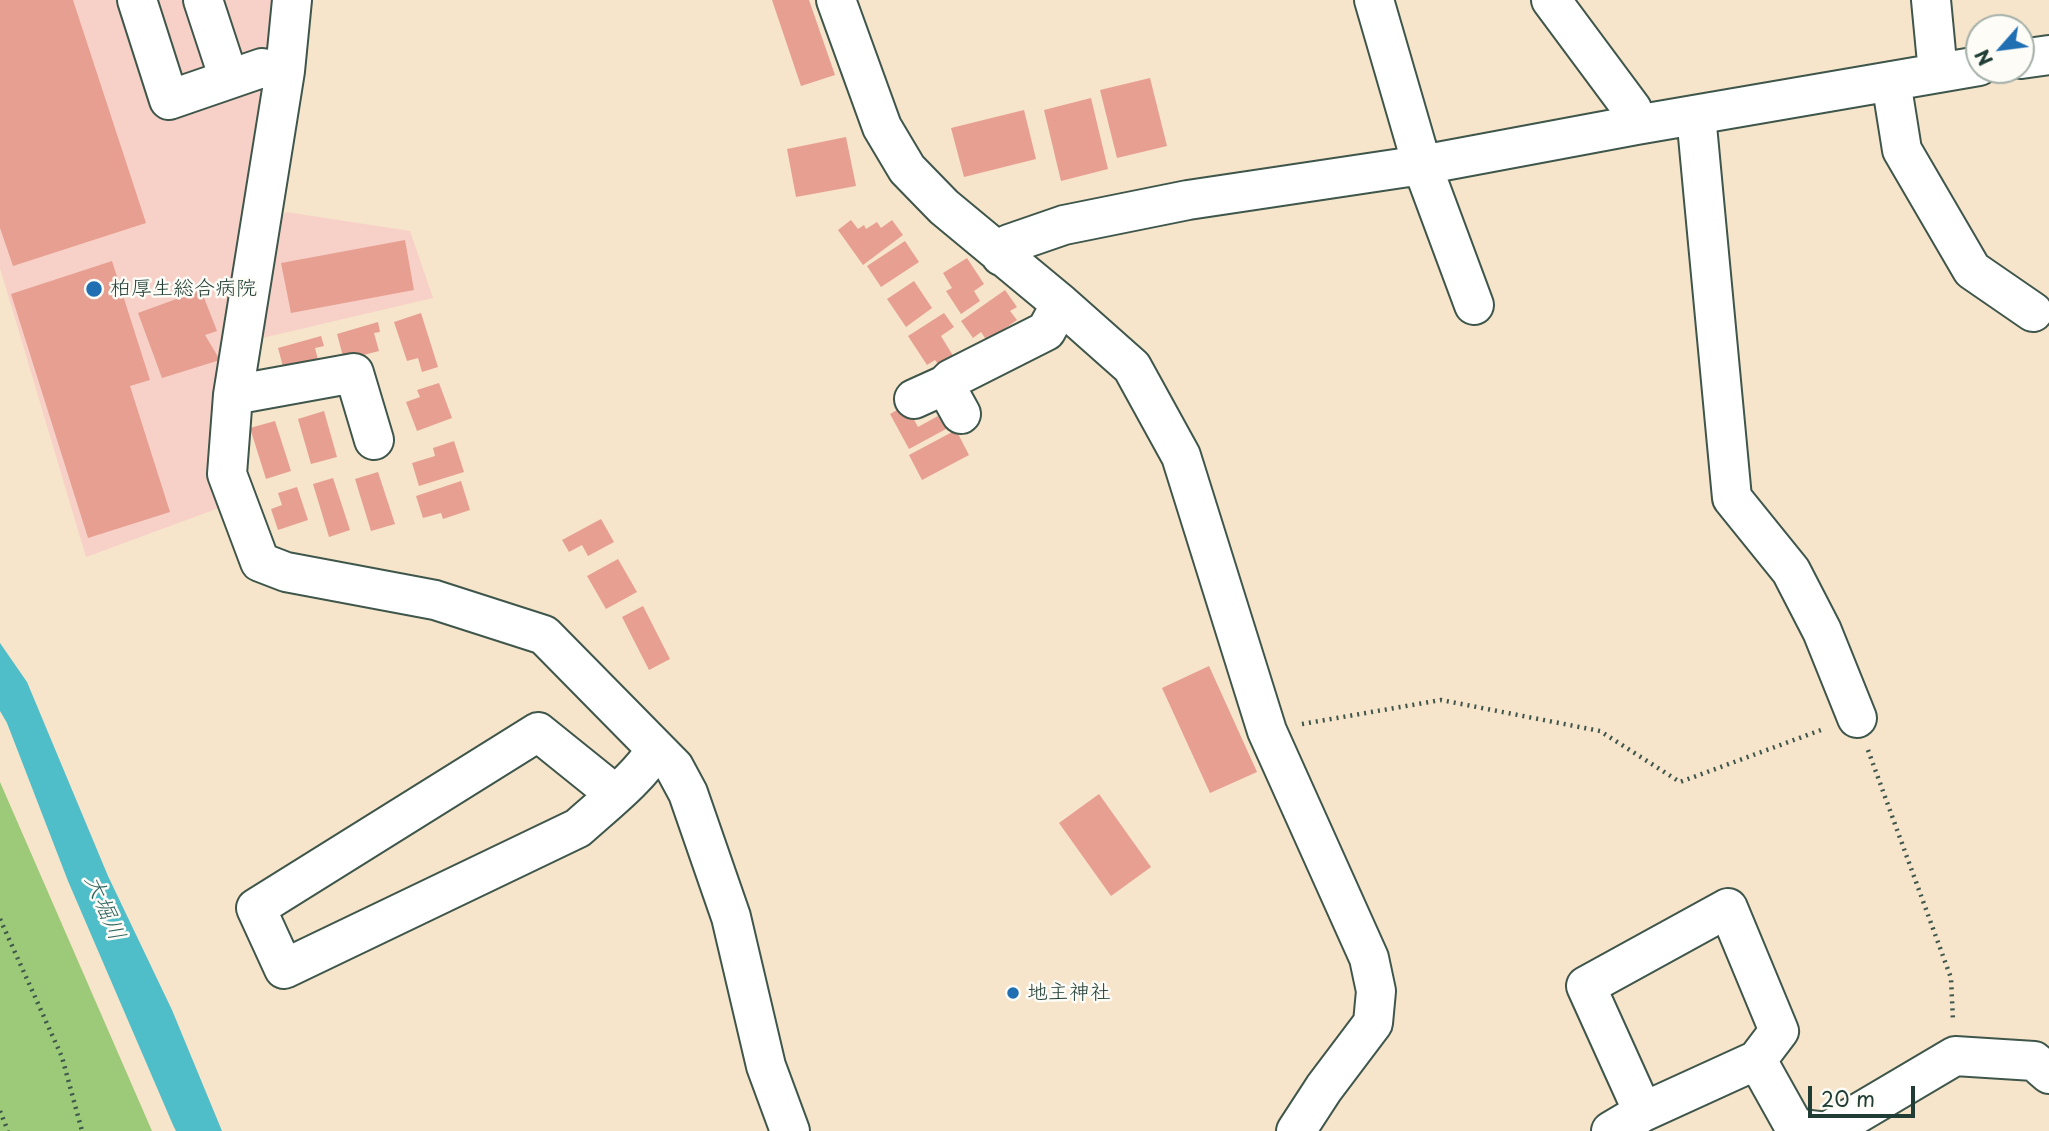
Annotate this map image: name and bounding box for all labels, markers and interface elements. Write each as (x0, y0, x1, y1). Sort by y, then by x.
north arrow (1965, 14, 2035, 84)
text: N (1967, 45, 1999, 71)
place label: 柏厚生総合病院 (110, 276, 257, 302)
marker: 柏厚生総合病院 (84, 279, 104, 299)
water label: 大堀川 (78, 871, 130, 945)
place label: 地主神社 (1027, 980, 1111, 1006)
marker: 地主神社 (1005, 985, 1021, 1001)
scale bar (1811, 1072, 1918, 1116)
text: 20 m (1821, 1082, 1875, 1114)

